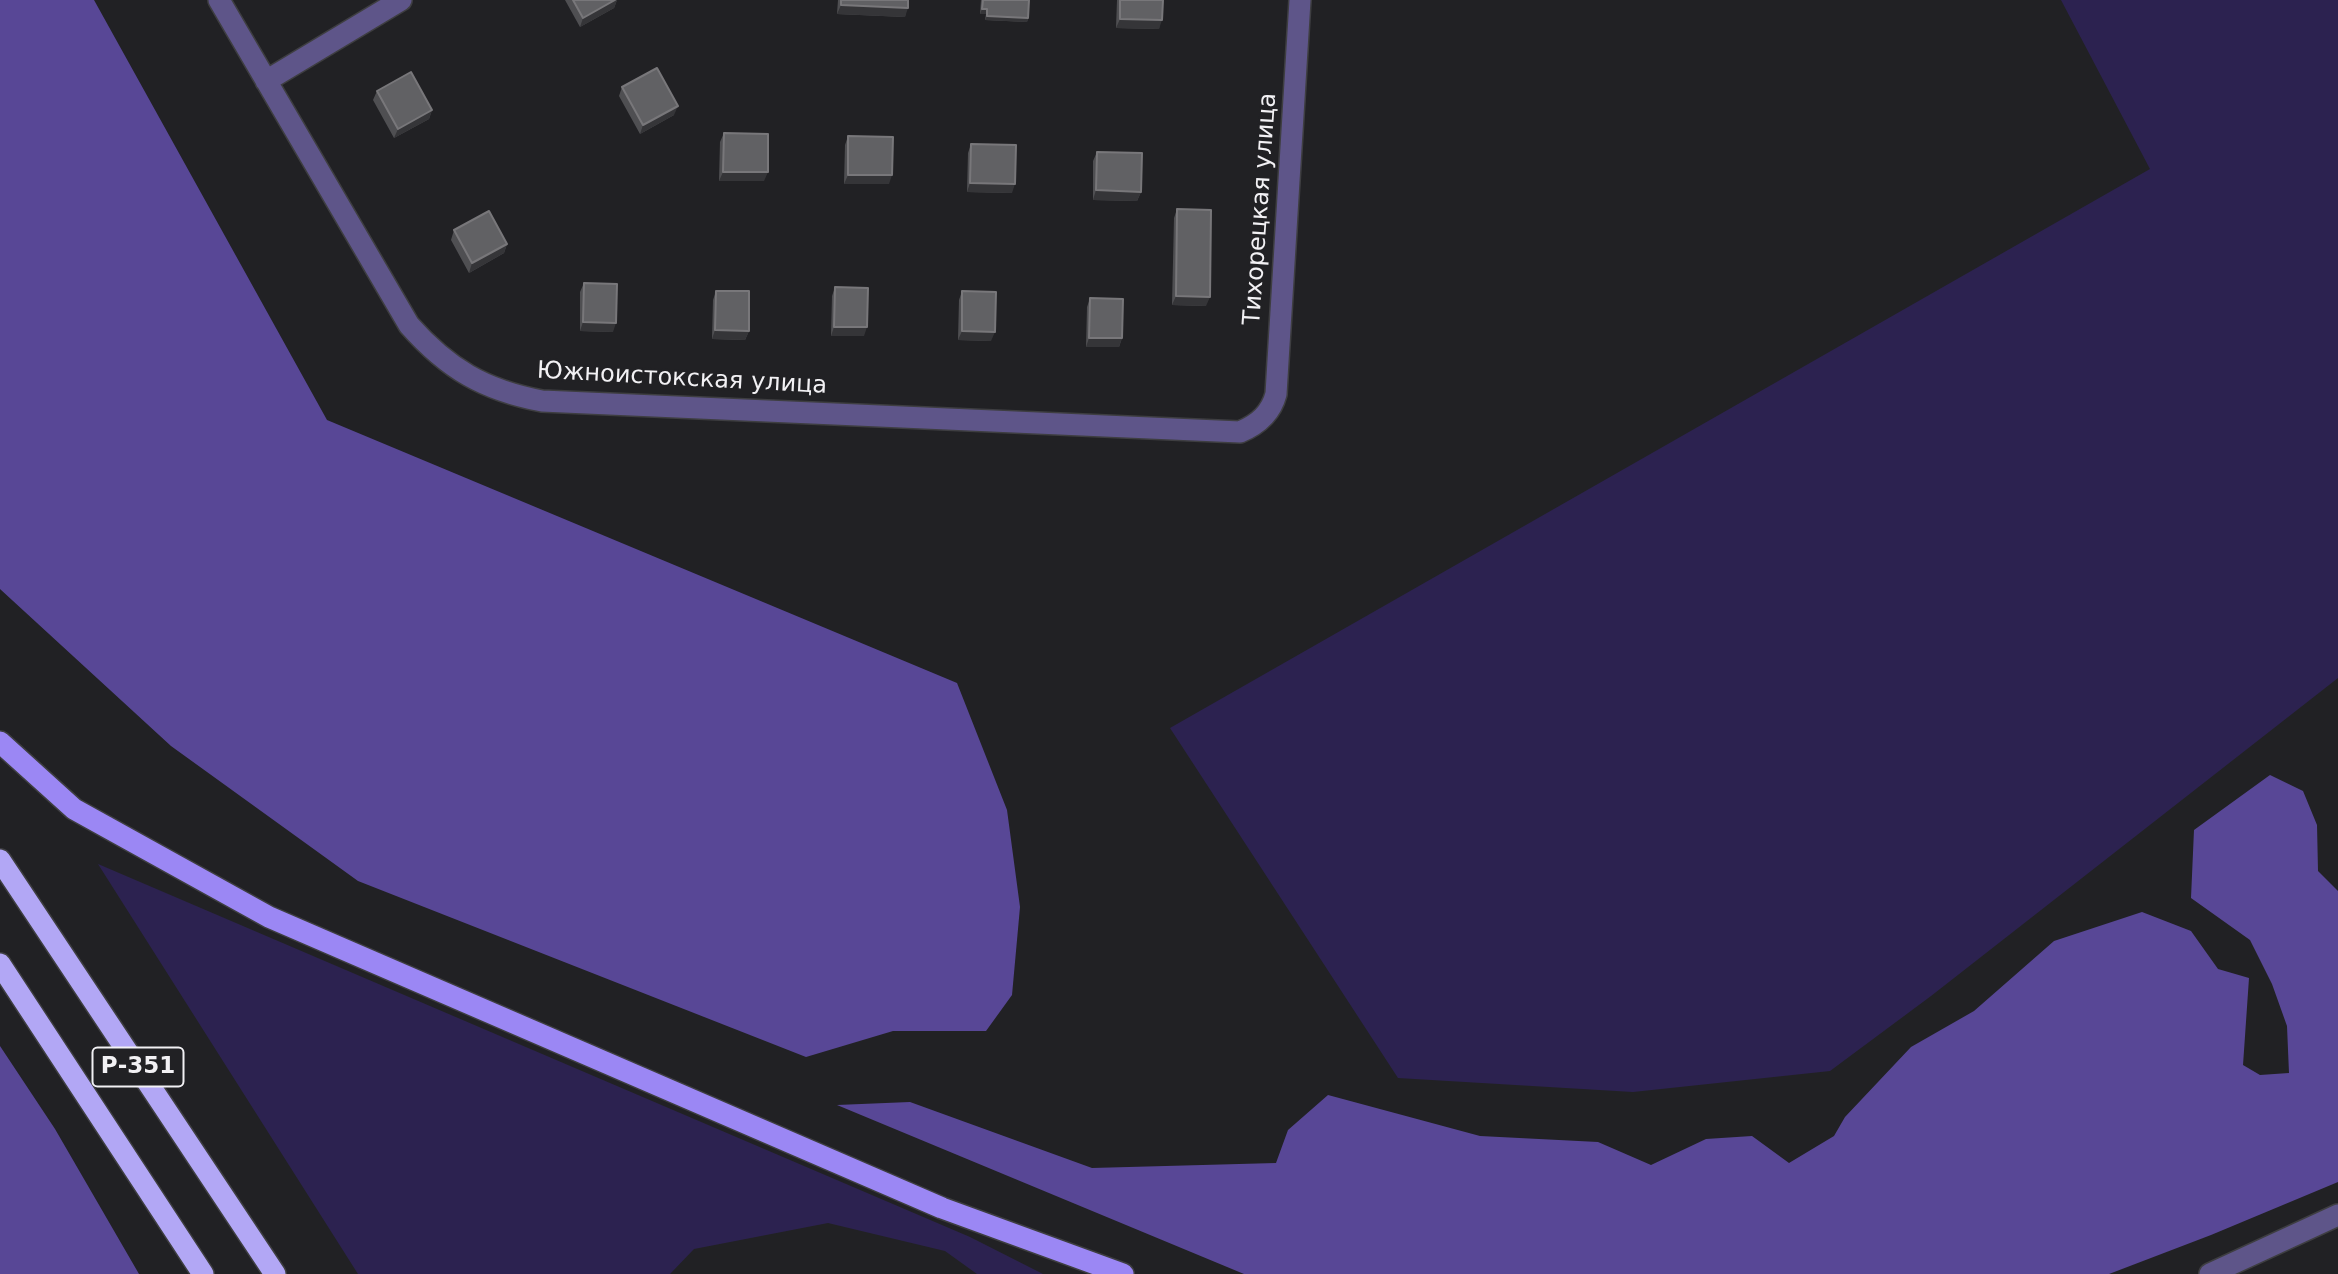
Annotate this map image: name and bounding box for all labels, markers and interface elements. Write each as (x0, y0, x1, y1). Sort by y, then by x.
street label: Тихорецкая улица (1239, 92, 1283, 326)
street label: Южноистокская улица (536, 357, 828, 401)
road number: Р-351 (92, 1048, 184, 1086)

